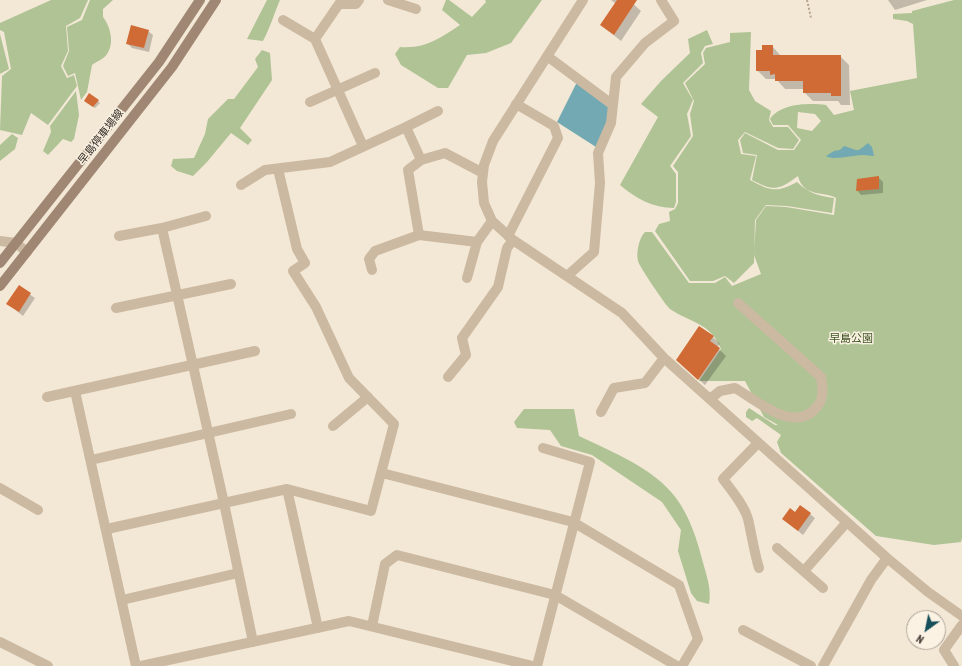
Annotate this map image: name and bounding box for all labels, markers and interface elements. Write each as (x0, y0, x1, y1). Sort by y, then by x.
street label: 早島停車場線 (75, 107, 127, 167)
park label: 早島公園 (829, 332, 873, 346)
north arrow (906, 610, 946, 650)
text: N (914, 632, 926, 647)

